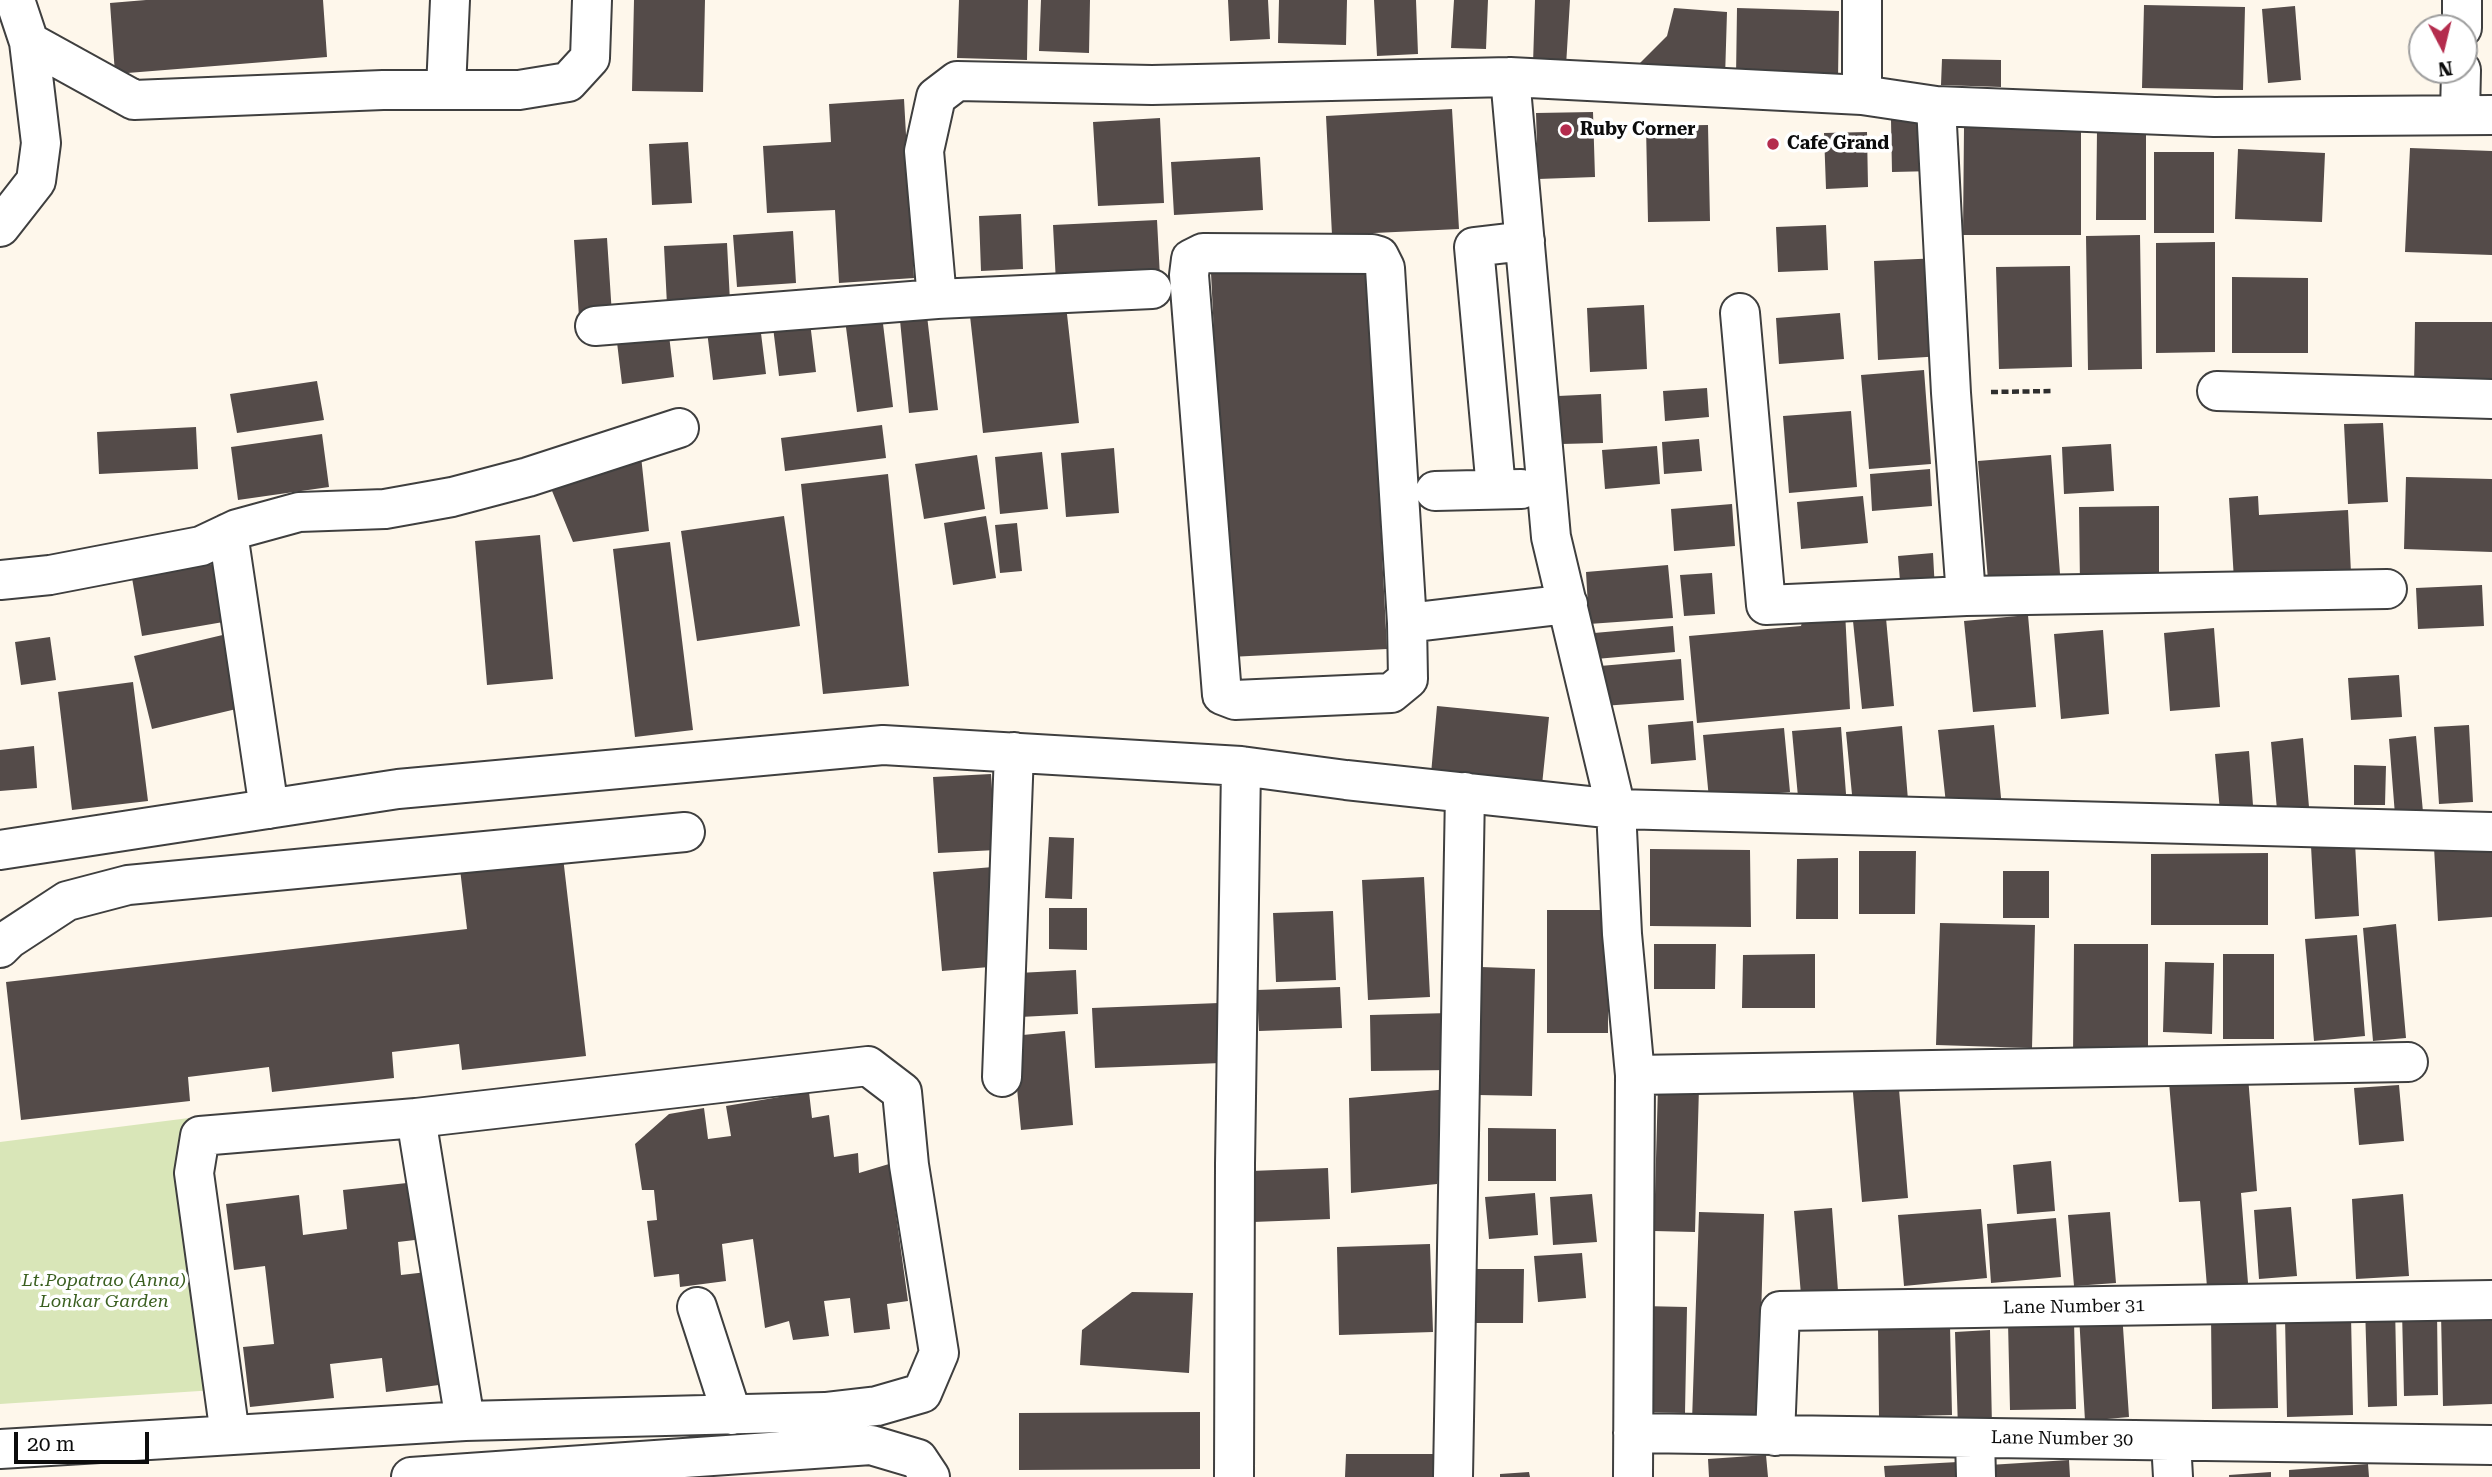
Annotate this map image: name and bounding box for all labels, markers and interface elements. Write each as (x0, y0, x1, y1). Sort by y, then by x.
north arrow (2408, 14, 2478, 84)
text: N (2437, 56, 2454, 81)
place label: Ruby Corner (1580, 119, 1695, 141)
marker: Ruby Corner (1558, 122, 1574, 138)
place label: Cafe Grand (1787, 133, 1889, 155)
marker: Cafe Grand (1765, 136, 1781, 152)
park label: Lt.Popatrao (Anna) Lonkar Garden (22, 1270, 186, 1312)
street label: Lane Number 31 (2003, 1295, 2145, 1319)
scale bar (18, 1418, 152, 1462)
street label: Lane Number 30 (1991, 1427, 2133, 1451)
text: 20 m (27, 1432, 75, 1456)

